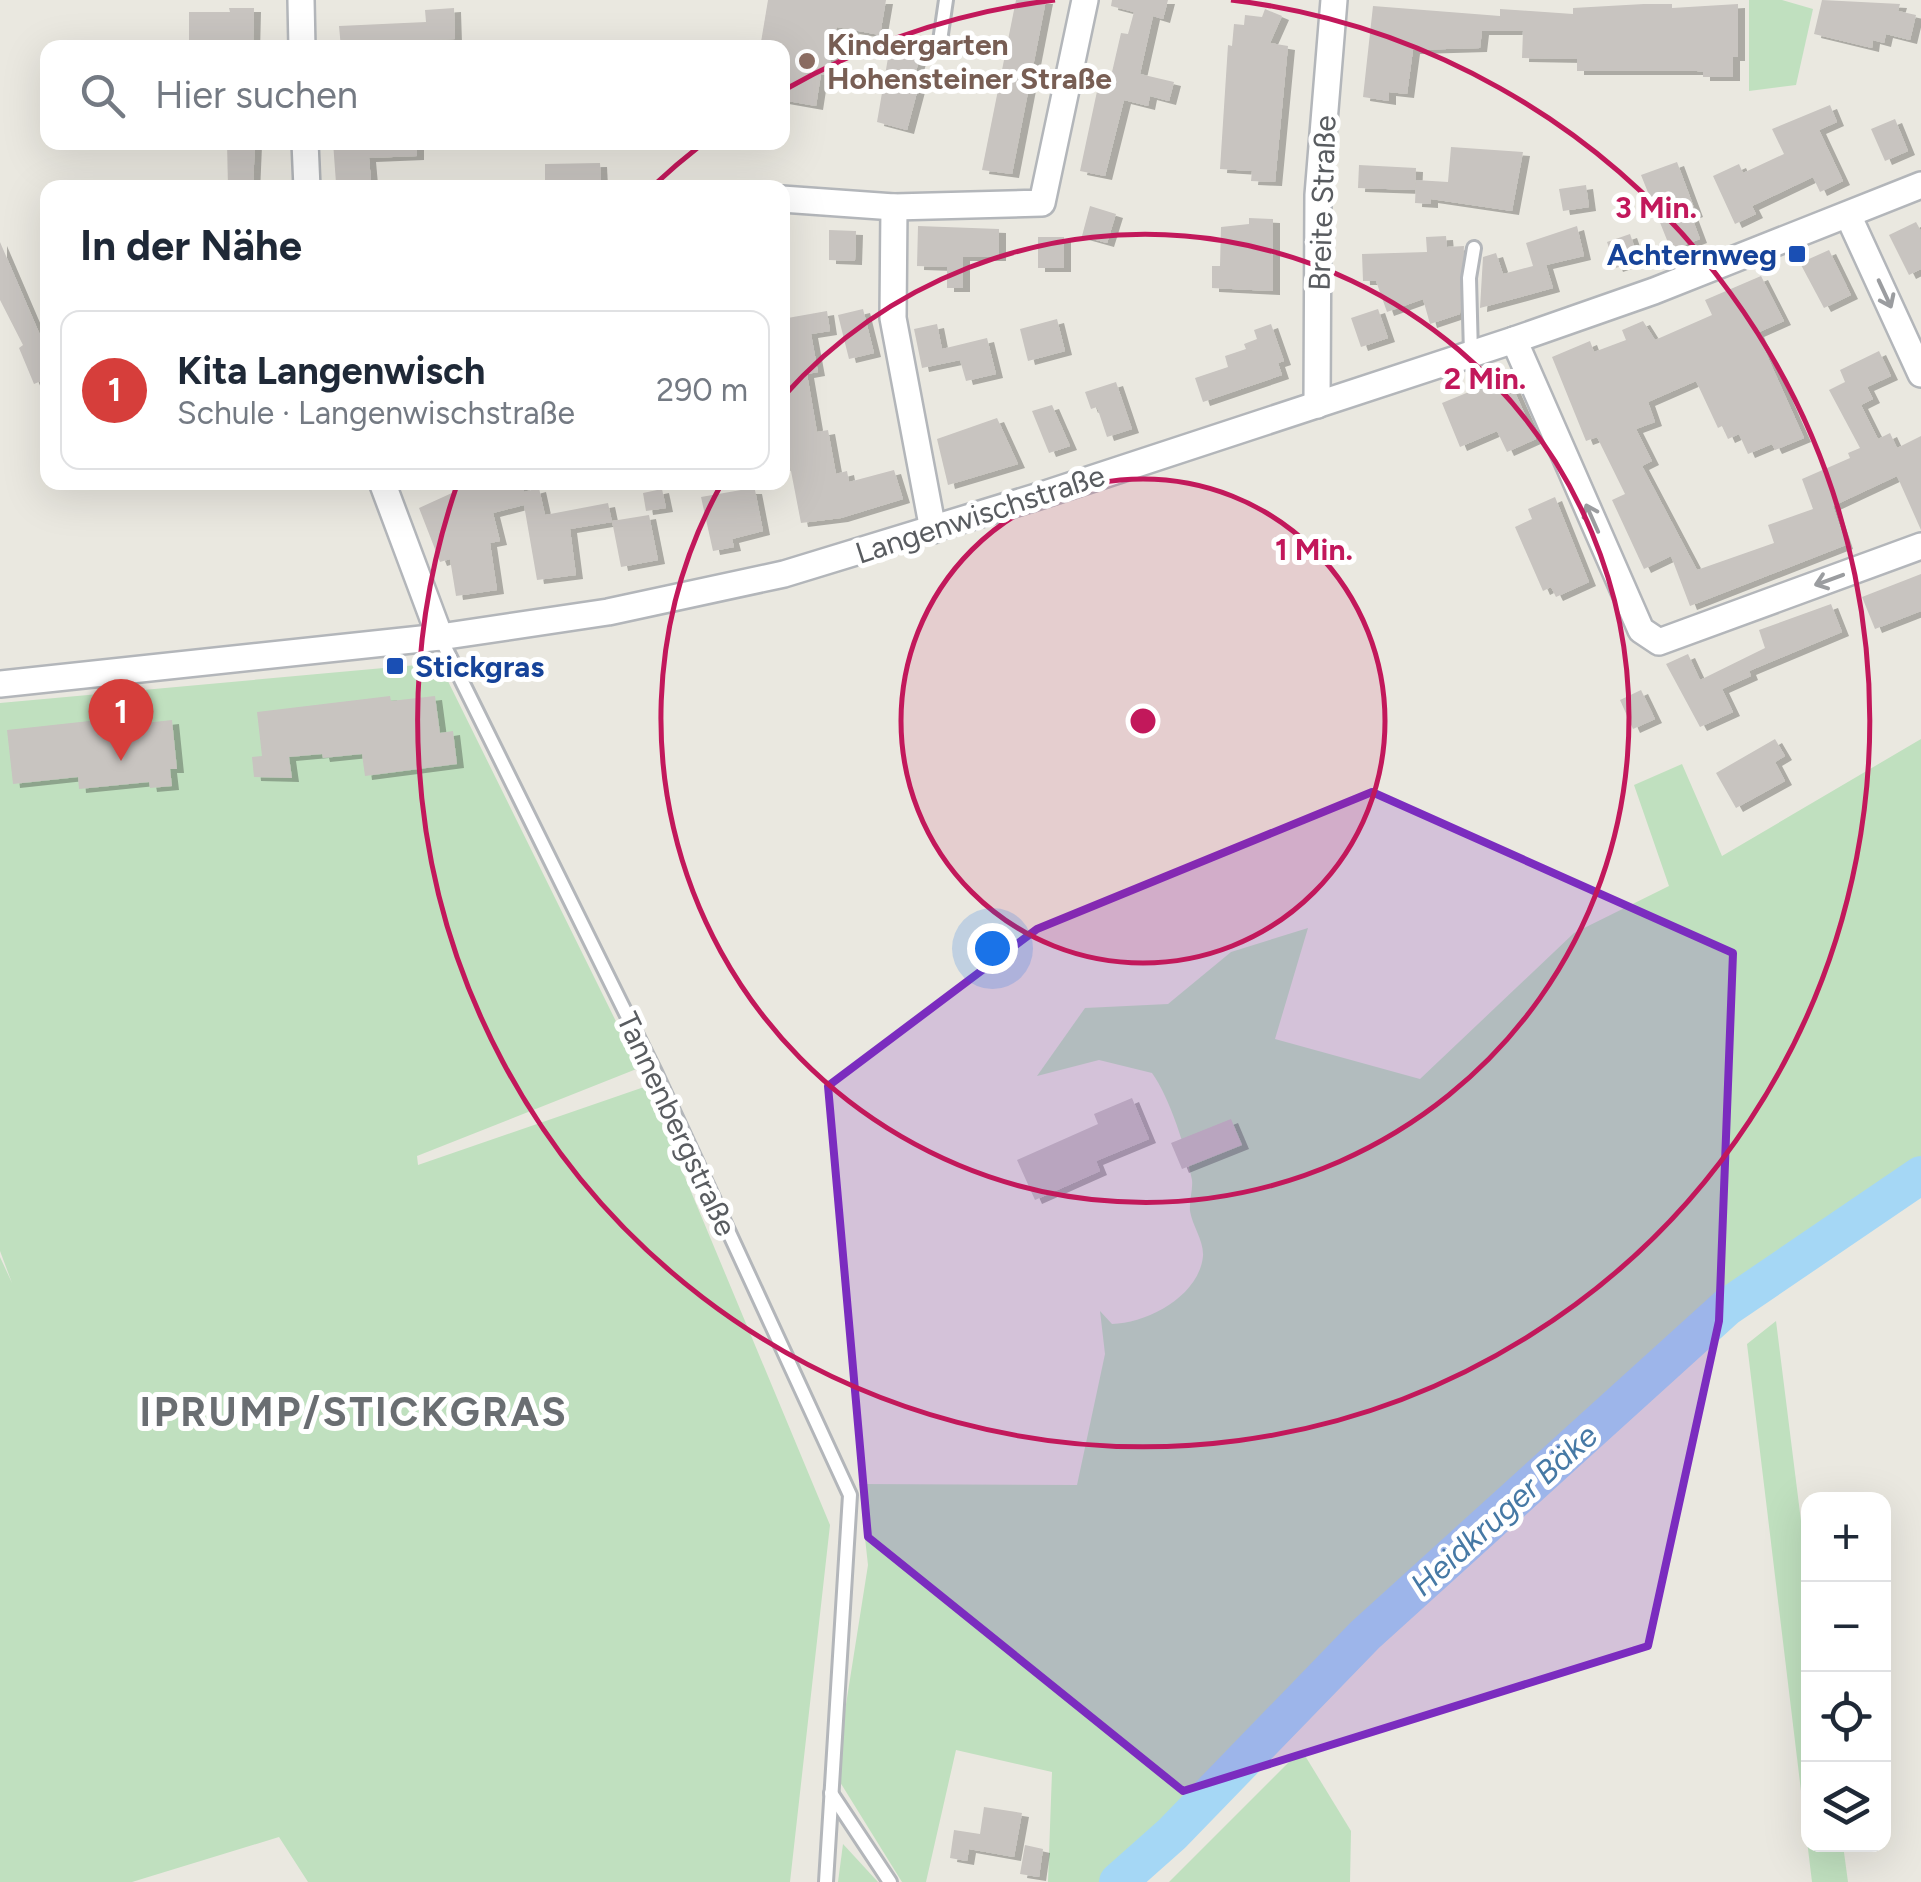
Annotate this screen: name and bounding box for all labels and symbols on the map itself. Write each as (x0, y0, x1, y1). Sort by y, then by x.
place label: Kindergarten Hohensteiner Straße (827, 26, 1112, 97)
marker: Kindergarten Hohensteiner Straße (796, 50, 818, 72)
street label: Breite Straße (1300, 115, 1344, 291)
text: 3 Min. (1615, 189, 1697, 226)
place label: Achternweg (1607, 236, 1777, 273)
marker: Achternweg (1786, 243, 1808, 265)
one-way arrow (1876, 279, 1895, 309)
text: 2 Min. (1444, 360, 1526, 397)
street label: Langenwischstraße (851, 456, 1109, 572)
one-way arrow (1582, 503, 1600, 534)
text: 1 Min. (1275, 531, 1353, 568)
one-way arrow (1815, 572, 1846, 590)
place label: Stickgras (415, 648, 544, 685)
marker: Stickgras (384, 655, 406, 677)
pin: 1 (88, 678, 154, 761)
centre of rings (1125, 703, 1161, 739)
your location (967, 923, 1018, 974)
street label: Tannenbergstraße (609, 1006, 745, 1242)
district label: IPRUMP/STICKGRAS (140, 1388, 568, 1436)
water label: Heidkruger Bäke (1403, 1416, 1605, 1604)

